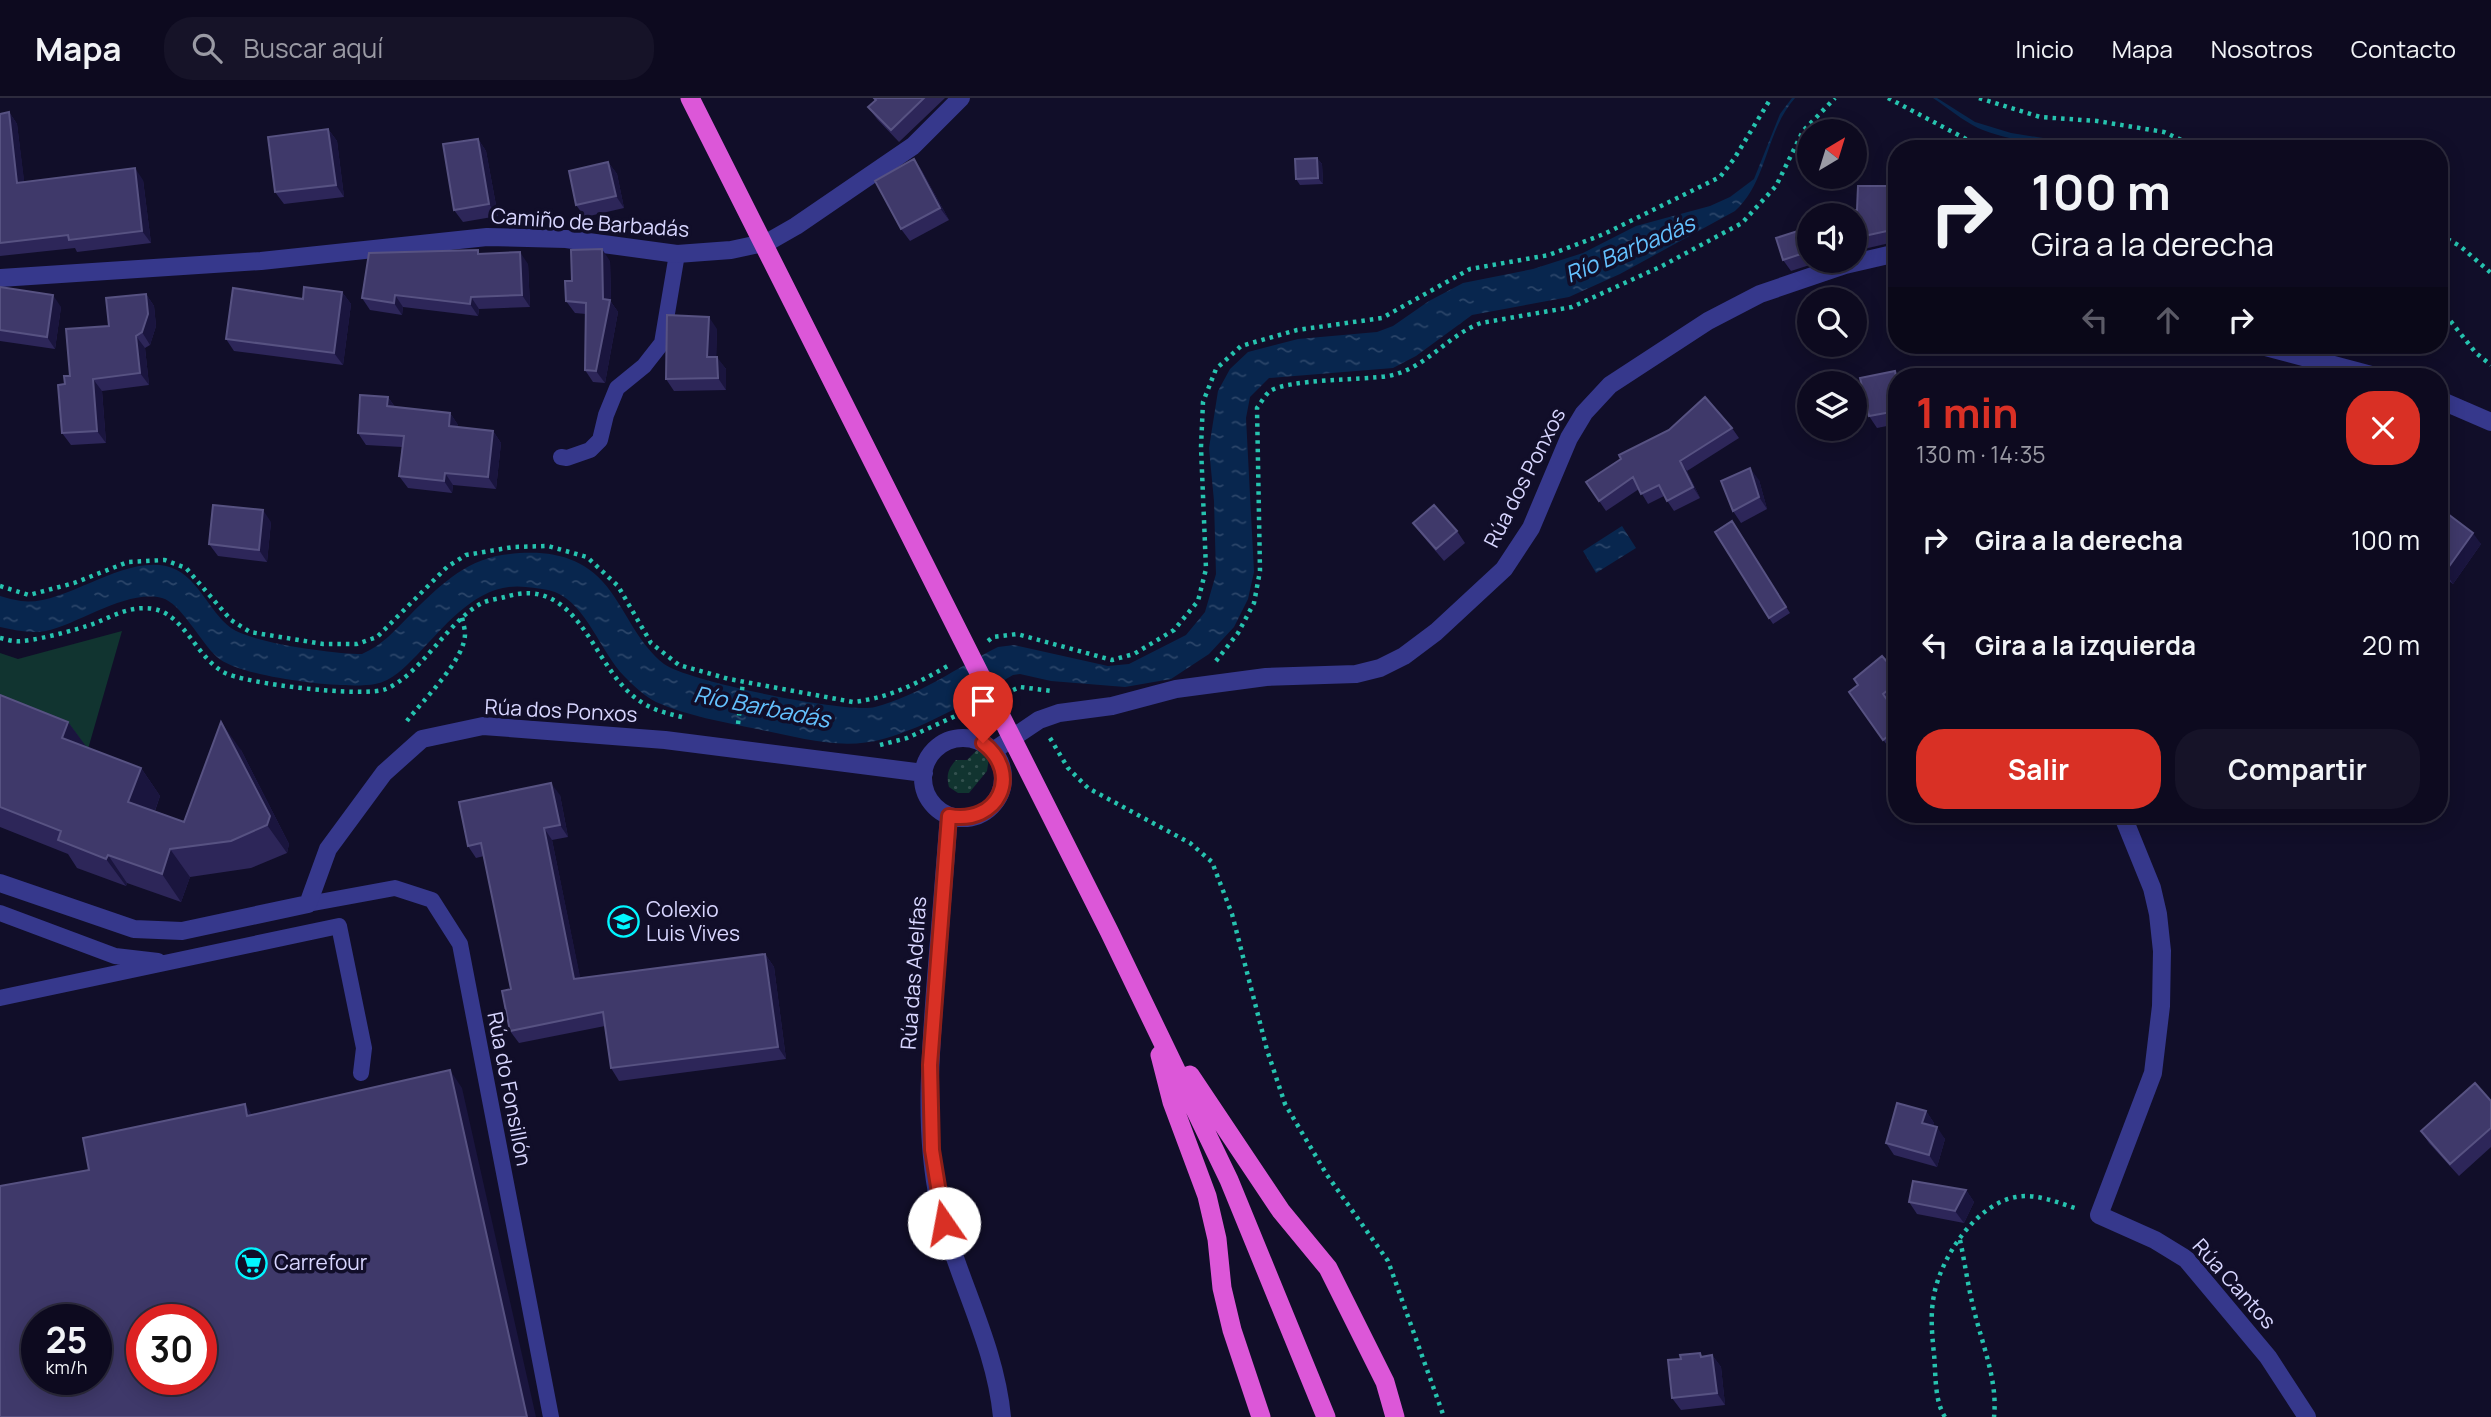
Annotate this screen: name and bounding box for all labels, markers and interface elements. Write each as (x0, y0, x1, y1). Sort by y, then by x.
search box (164, 17, 654, 80)
text: Mapa (35, 26, 122, 71)
icon: search (188, 29, 226, 67)
text: Buscar aquí (244, 30, 383, 66)
text: Inicio (2016, 32, 2074, 65)
text: Mapa (2112, 32, 2173, 65)
text: Nosotros (2211, 32, 2313, 65)
text: Contacto (2351, 32, 2456, 65)
north arrow (1797, 119, 1867, 189)
map controls (1797, 119, 1867, 441)
text: 100 m (2031, 158, 2171, 225)
icon: right (1916, 168, 2007, 259)
street label: Camiño de Barbadás (490, 201, 690, 243)
button: sound (1797, 203, 1867, 273)
water label: Río Barbadás (1560, 206, 1701, 290)
text: Gira a la derecha (2031, 222, 2274, 266)
button: search (1797, 287, 1867, 357)
icon: left (2076, 301, 2114, 339)
icon: ahead (2149, 301, 2187, 339)
icon: right (2222, 301, 2260, 339)
button: layers (1797, 371, 1867, 441)
text: 1 min (1916, 383, 2019, 441)
button: close (2346, 391, 2420, 465)
street label: Rúa dos Ponxos (1477, 403, 1571, 552)
text: 130 m · 14:35 (1916, 438, 2046, 470)
icon: right (1916, 521, 1954, 559)
text: Gira a la derecha (1975, 522, 2183, 558)
text: 100 m (2351, 522, 2420, 558)
icon: left (1916, 626, 1954, 664)
text: Gira a la izquierda (1975, 627, 2196, 663)
text: 20 m (2362, 627, 2420, 663)
pin (953, 671, 1013, 743)
water label: Río Barbadás (691, 677, 835, 735)
icon: arrive (964, 682, 1002, 720)
street label: Rúa dos Ponxos (484, 692, 638, 728)
button: Salir (1916, 729, 2161, 809)
button: Compartir (2175, 729, 2420, 809)
place label: Colexio Luis Vives (646, 895, 740, 947)
street label: Rúa das Adelfas (894, 895, 932, 1051)
school or university icon: Colexio Luis Vives (606, 905, 640, 939)
street label: Rúa do Fonsillón (481, 1009, 539, 1168)
position arrow (907, 1186, 981, 1260)
street label: Rúa Cantos (2187, 1232, 2283, 1334)
supermarket icon: Carrefour (234, 1246, 268, 1280)
place label: Carrefour (274, 1248, 368, 1276)
speed limit sign: 30 (126, 1304, 217, 1395)
text: 25 (46, 1316, 87, 1364)
text: km/h (46, 1355, 87, 1379)

